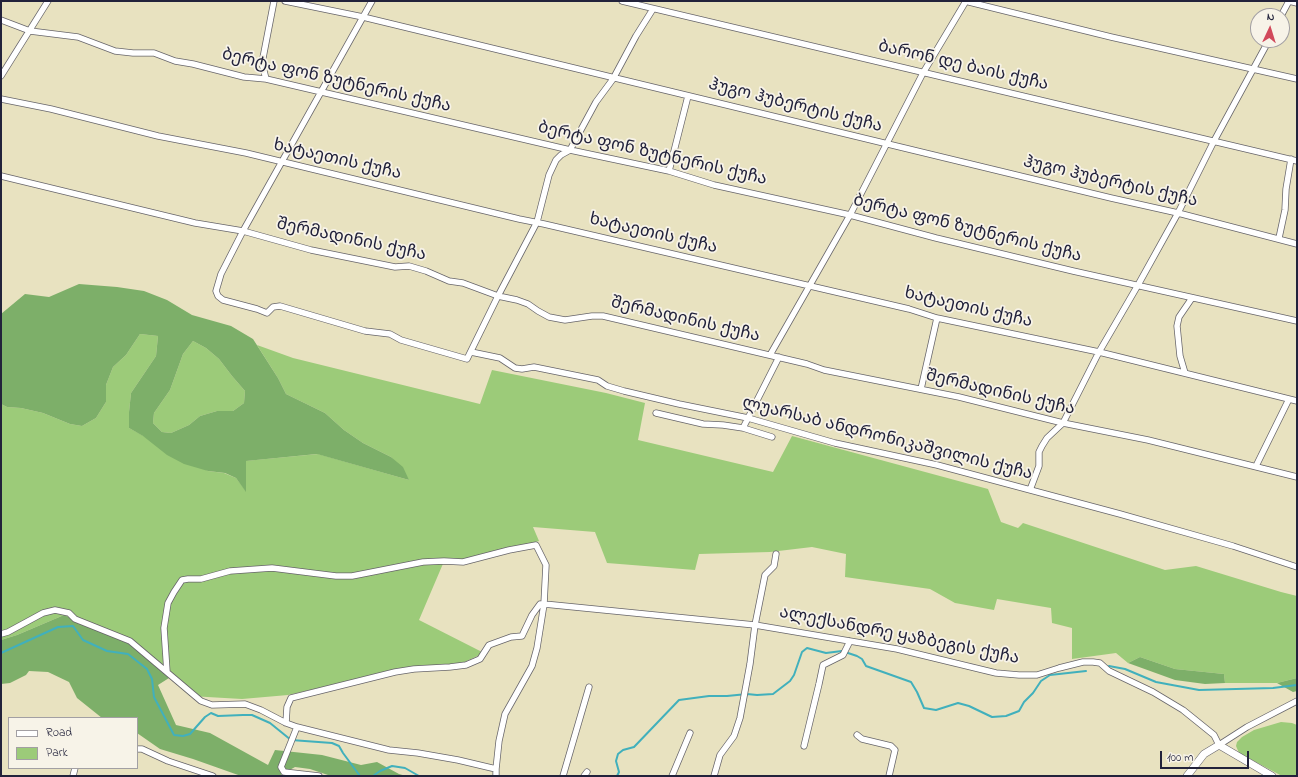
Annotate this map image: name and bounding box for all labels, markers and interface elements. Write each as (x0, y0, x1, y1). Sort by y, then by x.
north arrow (1250, 8, 1290, 48)
text: N (1266, 9, 1275, 25)
street label: ბარონ დე ბაის ქუჩა (876, 37, 1050, 97)
street label: ბერტა ფონ ზუტნერის ქუჩა (219, 46, 453, 118)
street label: ჰუგო ჰუბერტის ქუჩა (706, 76, 884, 138)
street label: ბერტა ფონ ზუტნერის ქუჩა (535, 119, 769, 191)
street label: ხატაეთის ქუჩა (271, 136, 403, 186)
street label: ჰუგო ჰუბერტის ქუჩა (1021, 153, 1199, 213)
street label: ბერტა ფონ ზუტნერის ქუჩა (851, 192, 1083, 268)
street label: ხატაეთის ქუჩა (587, 210, 719, 260)
street label: შერმადინის ქუჩა (274, 215, 428, 267)
street label: ხატაეთის ქუჩა (902, 284, 1034, 334)
street label: შერმადინის ქუჩა (609, 294, 761, 348)
street label: შერმადინის ქუჩა (924, 367, 1076, 421)
street label: ლუარსაბ ანდრონიკაშვილის ქუჩა (740, 394, 1034, 486)
street label: ალექსანდრე ყაზბეგის ქუჩა (777, 604, 1021, 670)
legend (8, 717, 138, 769)
text: Road (46, 724, 72, 742)
scale bar (1162, 743, 1251, 769)
text: Park (46, 744, 68, 762)
text: 100 m (1167, 749, 1194, 767)

